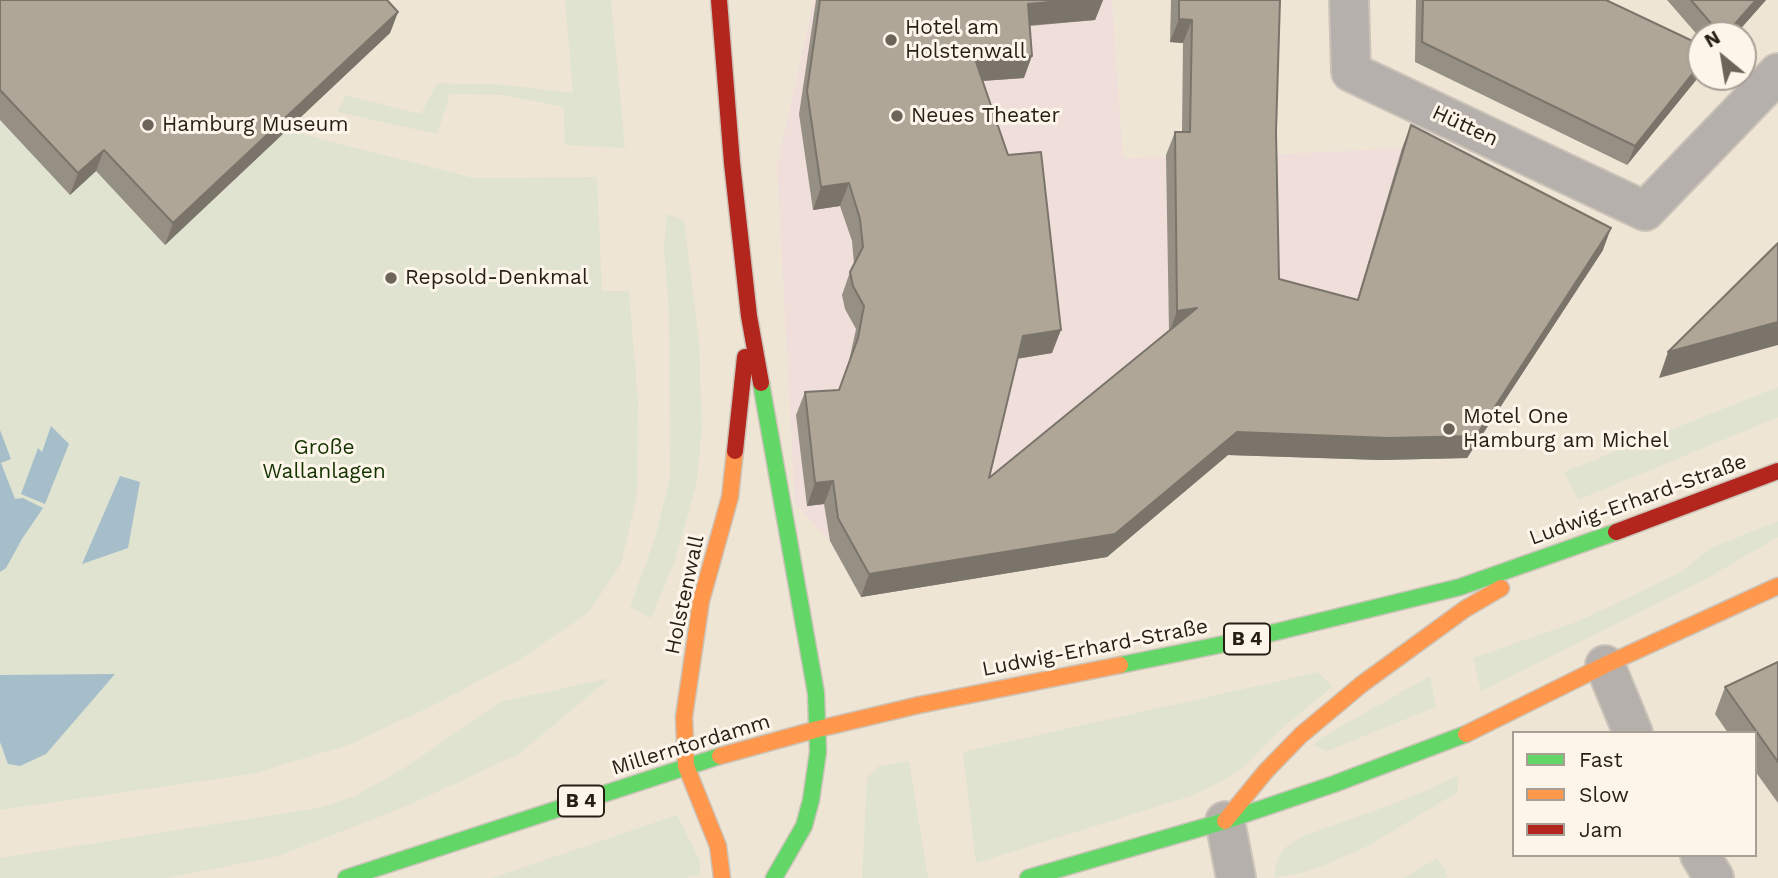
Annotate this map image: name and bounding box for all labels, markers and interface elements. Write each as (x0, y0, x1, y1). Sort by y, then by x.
place label: Hotel am Holstenwall (905, 15, 1026, 65)
north arrow (1687, 21, 1757, 91)
text: N (1700, 26, 1724, 53)
marker: Hotel am Holstenwall (883, 32, 899, 48)
street label: Hütten (1428, 100, 1502, 152)
place label: Neues Theater (911, 103, 1060, 129)
marker: Neues Theater (889, 108, 905, 124)
place label: Hamburg Museum (162, 112, 349, 138)
marker: Hamburg Museum (140, 117, 156, 133)
place label: Repsold-Denkmal (405, 265, 588, 291)
marker: Repsold-Denkmal (383, 270, 399, 286)
place label: Motel One Hamburg am Michel (1463, 404, 1669, 454)
marker: Motel One Hamburg am Michel (1441, 421, 1457, 437)
park label: Große Wallanlagen (262, 435, 386, 485)
street label: Ludwig-Erhard-Straße (1526, 449, 1750, 551)
street label: Holstenwall (660, 533, 710, 657)
street label: Ludwig-Erhard-Straße (980, 614, 1210, 682)
road number: B 4 (1224, 624, 1270, 654)
street label: Millerntordamm (609, 709, 773, 781)
legend (1512, 731, 1757, 857)
text: Fast (1579, 747, 1623, 772)
text: Slow (1579, 782, 1629, 807)
road number: B 4 (558, 786, 604, 816)
text: Jam (1579, 817, 1622, 842)

